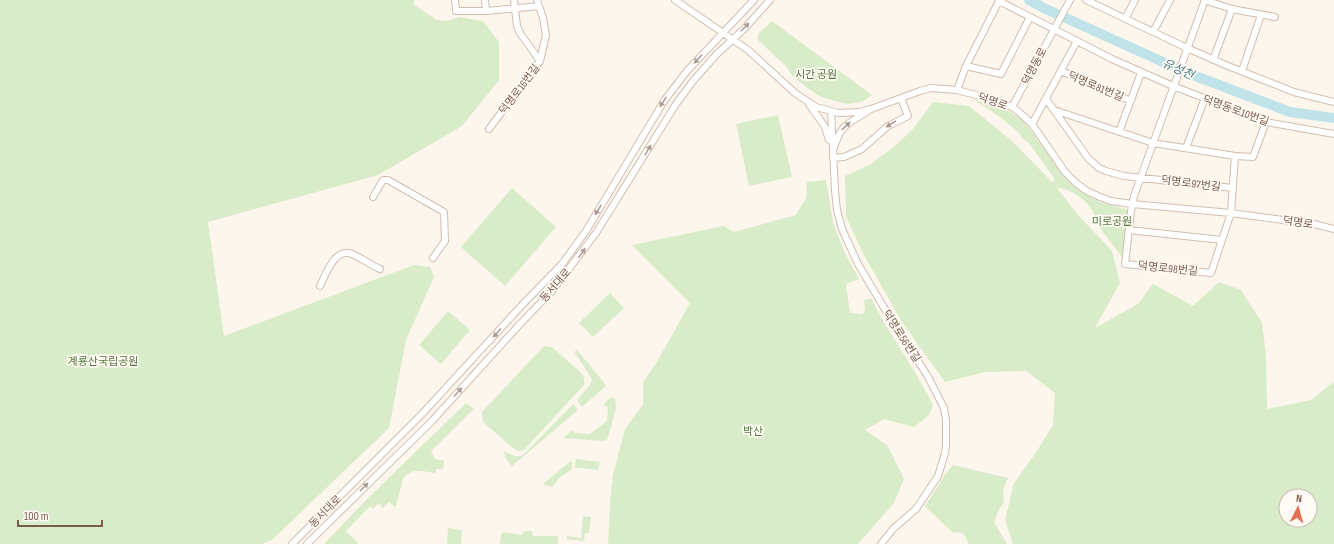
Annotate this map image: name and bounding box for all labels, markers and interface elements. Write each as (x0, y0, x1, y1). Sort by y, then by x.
one-way arrow (740, 22, 750, 32)
street label: 덕명동로 (1019, 45, 1050, 87)
one-way arrow (693, 53, 702, 64)
water label: 유성천 (1160, 56, 1198, 84)
street label: 덕명로16번길 (496, 62, 542, 117)
park label: 시간 공원 (795, 68, 837, 81)
street label: 덕명로81번길 (1066, 69, 1126, 104)
street label: 덕명로 (976, 90, 1009, 113)
street label: 덕명동로10번길 (1201, 92, 1271, 128)
one-way arrow (659, 97, 667, 108)
one-way arrow (885, 121, 897, 128)
one-way arrow (841, 122, 851, 131)
one-way arrow (644, 145, 652, 156)
street label: 덕명로97번길 (1160, 173, 1221, 194)
one-way arrow (595, 204, 602, 216)
street label: 덕명로 (1282, 214, 1314, 231)
park label: 미로공원 (1092, 215, 1132, 228)
one-way arrow (577, 248, 586, 259)
street label: 덕명로98번길 (1137, 259, 1199, 278)
street label: 동서대로 (537, 266, 574, 305)
street label: 덕명로56번길 (880, 308, 923, 365)
one-way arrow (492, 328, 501, 338)
park label: 계룡산국립공원 (68, 355, 138, 368)
one-way arrow (453, 387, 463, 397)
park label: 박산 (743, 425, 763, 438)
one-way arrow (359, 482, 369, 492)
north arrow (1278, 488, 1318, 528)
street label: 동서대로 (306, 492, 344, 530)
text: N (1295, 492, 1303, 505)
scale bar (18, 502, 102, 528)
text: 100 m (24, 509, 49, 524)

